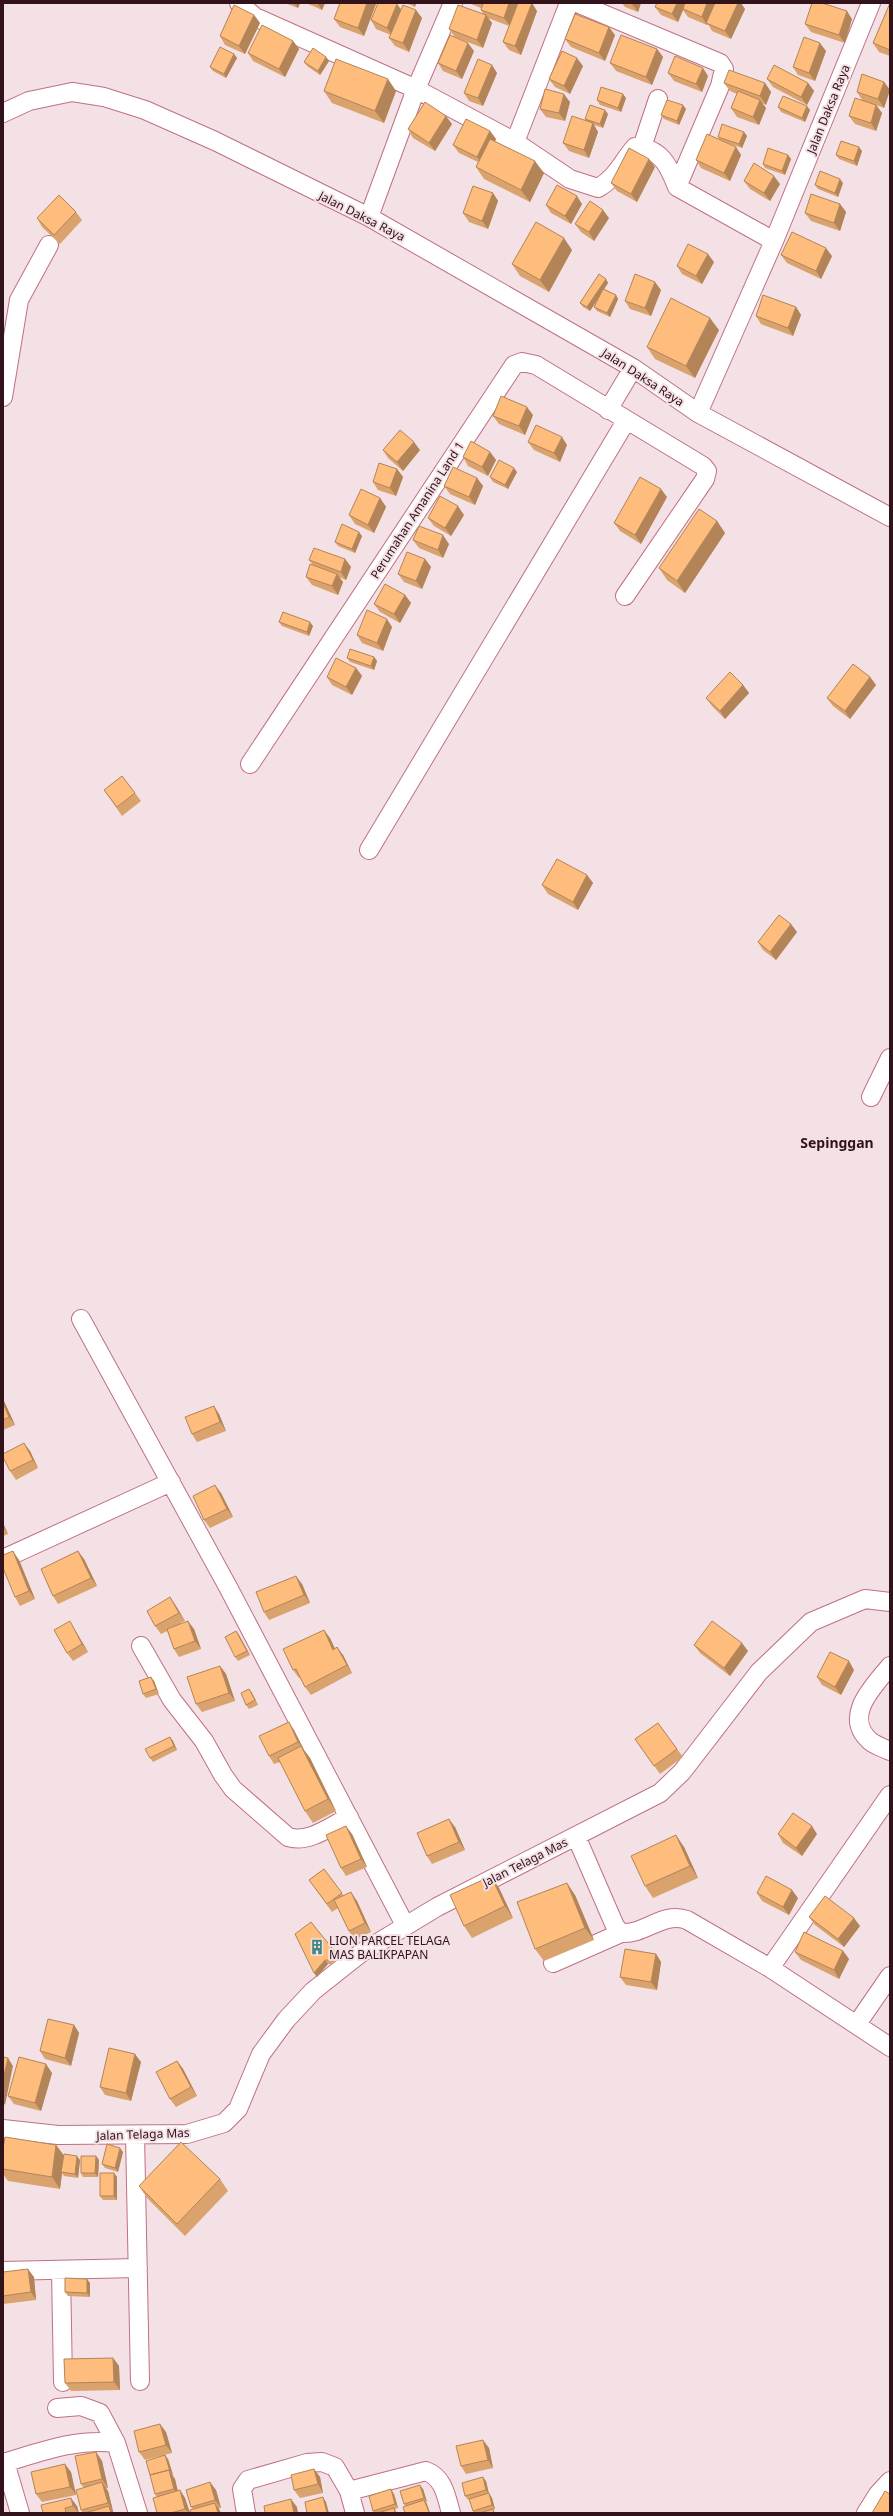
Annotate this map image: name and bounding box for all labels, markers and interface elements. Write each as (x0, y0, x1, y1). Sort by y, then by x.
street label: Jalan Daksa Raya (802, 62, 854, 157)
street label: Jalan Daksa Raya (315, 186, 408, 245)
street label: Jalan Daksa Raya (598, 343, 687, 410)
street label: Perumahan Amanina Land 1 (366, 438, 468, 582)
district label: Sepinggan (800, 1133, 874, 1152)
street label: Jalan Telaga Mas (479, 1833, 571, 1891)
place label: LION PARCEL TELAGA MAS BALIKPAPAN (329, 1932, 450, 1963)
building icon: LION PARCEL TELAGA MAS BALIKPAPAN (308, 1938, 326, 1956)
street label: Jalan Telaga Mas (95, 2124, 190, 2144)

